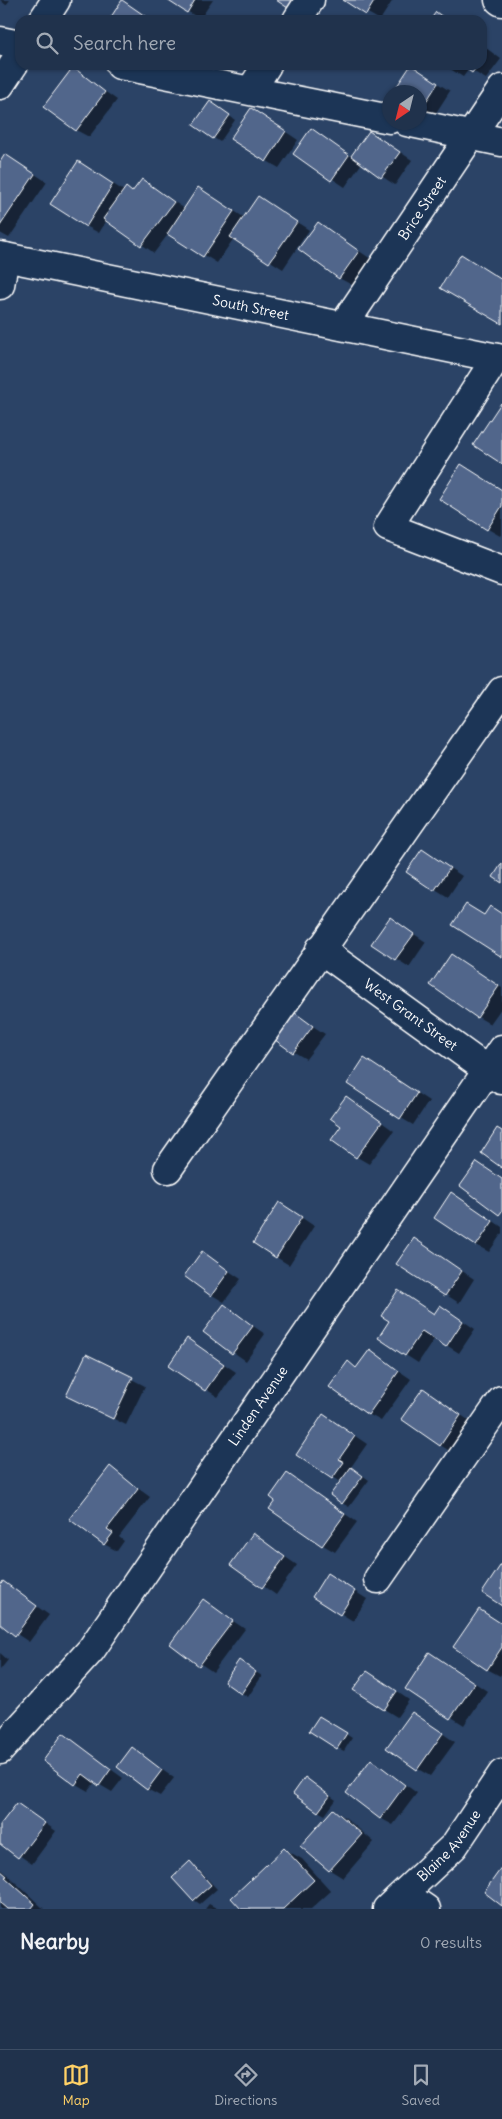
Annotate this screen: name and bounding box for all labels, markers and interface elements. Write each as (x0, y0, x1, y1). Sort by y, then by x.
search box (15, 15, 487, 70)
icon: search (33, 29, 61, 57)
text: Search here (73, 31, 176, 55)
north arrow (382, 85, 427, 130)
street label: Brice Street (394, 172, 450, 243)
street label: South Street (211, 291, 291, 324)
street label: West Grant Street (360, 975, 461, 1055)
street label: Linden Avenue (224, 1362, 292, 1449)
street label: Blaine Avenue (413, 1806, 485, 1885)
text: Nearby (20, 1928, 90, 1955)
text: 0 results (420, 1932, 482, 1952)
tab: Map (62, 2061, 90, 2109)
tab: Directions (214, 2061, 277, 2109)
tab: Saved (402, 2061, 440, 2109)

